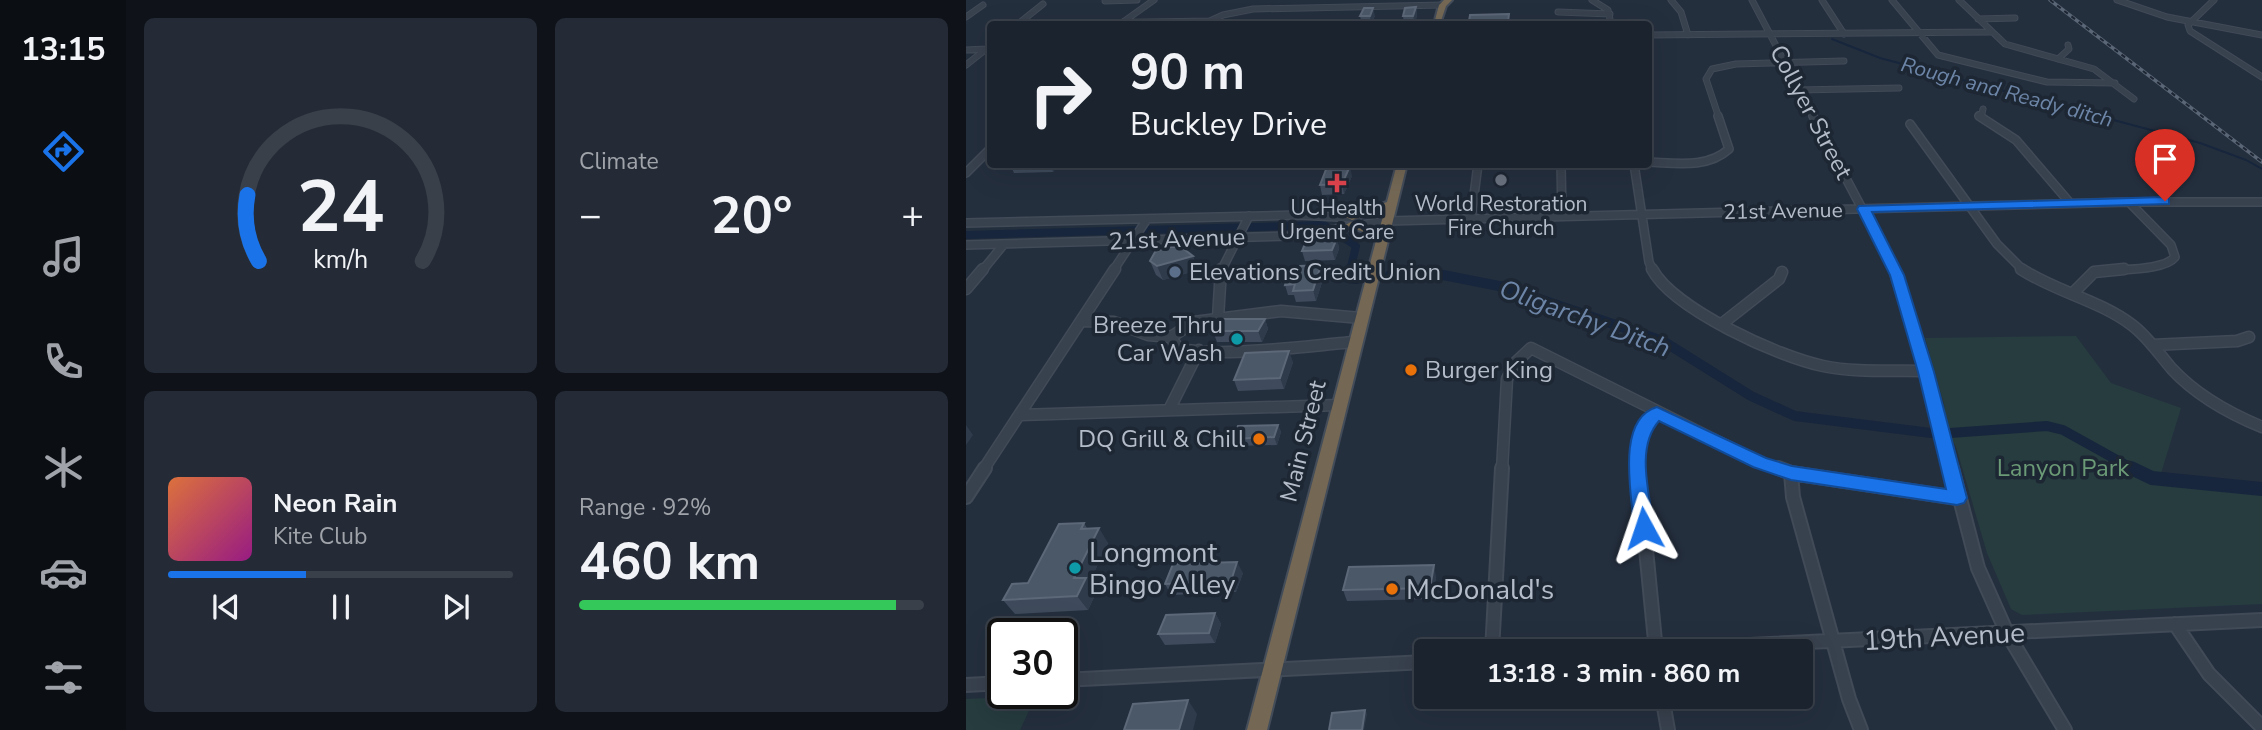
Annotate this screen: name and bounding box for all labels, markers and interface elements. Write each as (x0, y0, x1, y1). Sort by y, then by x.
text: 13:15 (21, 28, 105, 71)
text: 90 m (1130, 39, 1245, 106)
street label: Collyer Street (1762, 39, 1860, 185)
icon: right (1015, 49, 1106, 140)
water label: Rough and Ready ditch (1898, 50, 2116, 134)
text: Buckley Drive (1130, 103, 1327, 146)
icon: directions (39, 127, 88, 176)
pin (2135, 129, 2195, 201)
icon: arrive (2146, 140, 2184, 178)
text: Climate (579, 146, 659, 177)
text: 24 (297, 158, 384, 258)
marker: World Restoration Fire Church (1493, 172, 1509, 188)
marker: UCHealth Urgent Care (1327, 173, 1347, 193)
text: 20° (710, 180, 793, 251)
text: − (579, 190, 602, 241)
text: + (901, 190, 924, 241)
place label: World Restoration Fire Church (1414, 190, 1588, 242)
place label: UCHealth Urgent Care (1280, 194, 1394, 246)
street label: 21st Avenue (1723, 196, 1843, 226)
street label: 21st Avenue (1108, 221, 1246, 257)
icon: music (39, 232, 88, 281)
text: km/h (313, 243, 368, 277)
place label: Elevations Credit Union (1189, 256, 1441, 288)
marker: Elevations Credit Union (1167, 264, 1183, 280)
water label: Oligarchy Ditch (1494, 271, 1675, 366)
place label: Breeze Thru Car Wash (1093, 309, 1223, 369)
marker: Breeze Thru Car Wash (1229, 331, 1245, 347)
icon: phone (39, 337, 88, 386)
place label: Burger King (1425, 354, 1553, 386)
marker: Burger King (1403, 362, 1419, 378)
street label: Main Street (1272, 376, 1334, 505)
place label: DQ Grill & Chill (1078, 423, 1245, 455)
marker: DQ Grill & Chill (1251, 431, 1267, 447)
icon: climate (39, 443, 88, 492)
park label: Lanyon Park (1997, 452, 2130, 484)
text: Neon Rain (273, 486, 398, 521)
position arrow (1607, 491, 1681, 565)
text: Range · 92% (579, 492, 711, 523)
text: Kite Club (273, 521, 367, 552)
text: 460 km (579, 526, 760, 597)
place label: Longmont Bingo Alley (1089, 534, 1236, 604)
icon: car (39, 548, 88, 597)
marker: Longmont Bingo Alley (1067, 560, 1083, 576)
place label: McDonald's (1406, 571, 1554, 609)
marker: McDonald's (1384, 581, 1400, 597)
icon: previous (207, 588, 245, 626)
icon: pause (322, 588, 360, 626)
icon: next (437, 588, 475, 626)
street label: 19th Avenue (1862, 614, 2026, 660)
speed limit sign: 30 (987, 618, 1078, 709)
icon: filters (39, 653, 88, 702)
text: 13:18 · 3 min · 860 m (1487, 656, 1740, 691)

